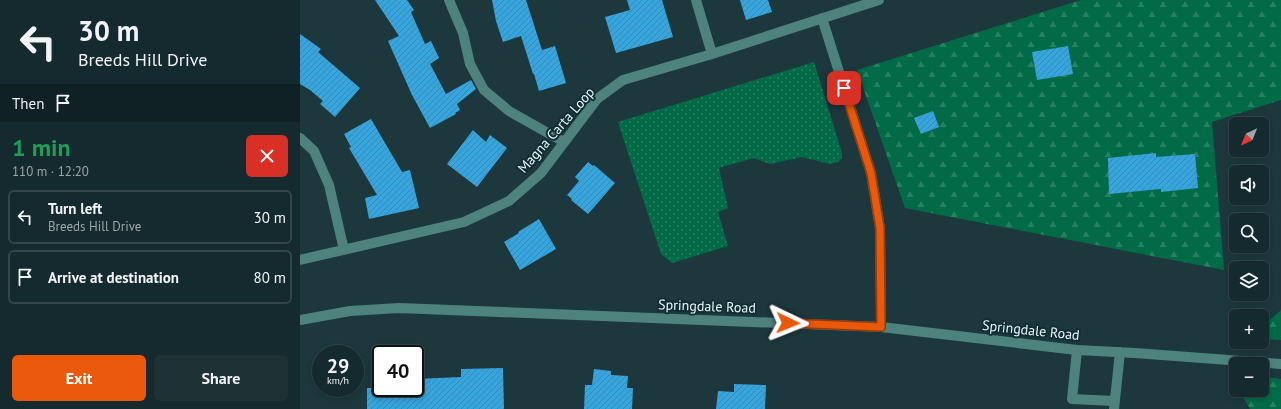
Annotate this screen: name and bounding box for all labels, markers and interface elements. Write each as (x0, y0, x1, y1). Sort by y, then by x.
text: 30 m (78, 12, 139, 49)
icon: left (12, 16, 64, 68)
text: Breeds Hill Drive (78, 48, 207, 71)
pin (827, 71, 861, 105)
icon: arrive (833, 77, 855, 99)
street label: Magna Carta Loop (514, 83, 598, 177)
icon: arrive (52, 92, 74, 114)
text: Then (12, 94, 44, 113)
north arrow (1229, 117, 1269, 157)
map controls (1229, 117, 1269, 397)
text: 1 min (12, 132, 71, 163)
button: close (246, 135, 288, 177)
text: 110 m · 12:20 (12, 163, 89, 180)
button: sound (1229, 165, 1269, 205)
text: Turn left (48, 199, 102, 218)
icon: left (14, 206, 36, 228)
text: 30 m (253, 208, 286, 227)
button: search (1229, 213, 1269, 253)
text: Breeds Hill Drive (48, 218, 141, 235)
button: layers (1229, 261, 1269, 301)
icon: arrive (14, 266, 36, 288)
text: Arrive at destination (48, 268, 179, 287)
text: 80 m (253, 268, 286, 287)
street label: Springdale Road (658, 295, 756, 317)
position arrow (767, 302, 809, 344)
button: + (1229, 309, 1269, 349)
street label: Springdale Road (981, 316, 1081, 344)
speed limit sign: 40 (372, 345, 424, 397)
text: 29 (327, 353, 349, 379)
button: Exit (12, 355, 146, 401)
button: Share (154, 355, 288, 401)
button: − (1229, 357, 1269, 397)
text: km/h (327, 374, 349, 387)

